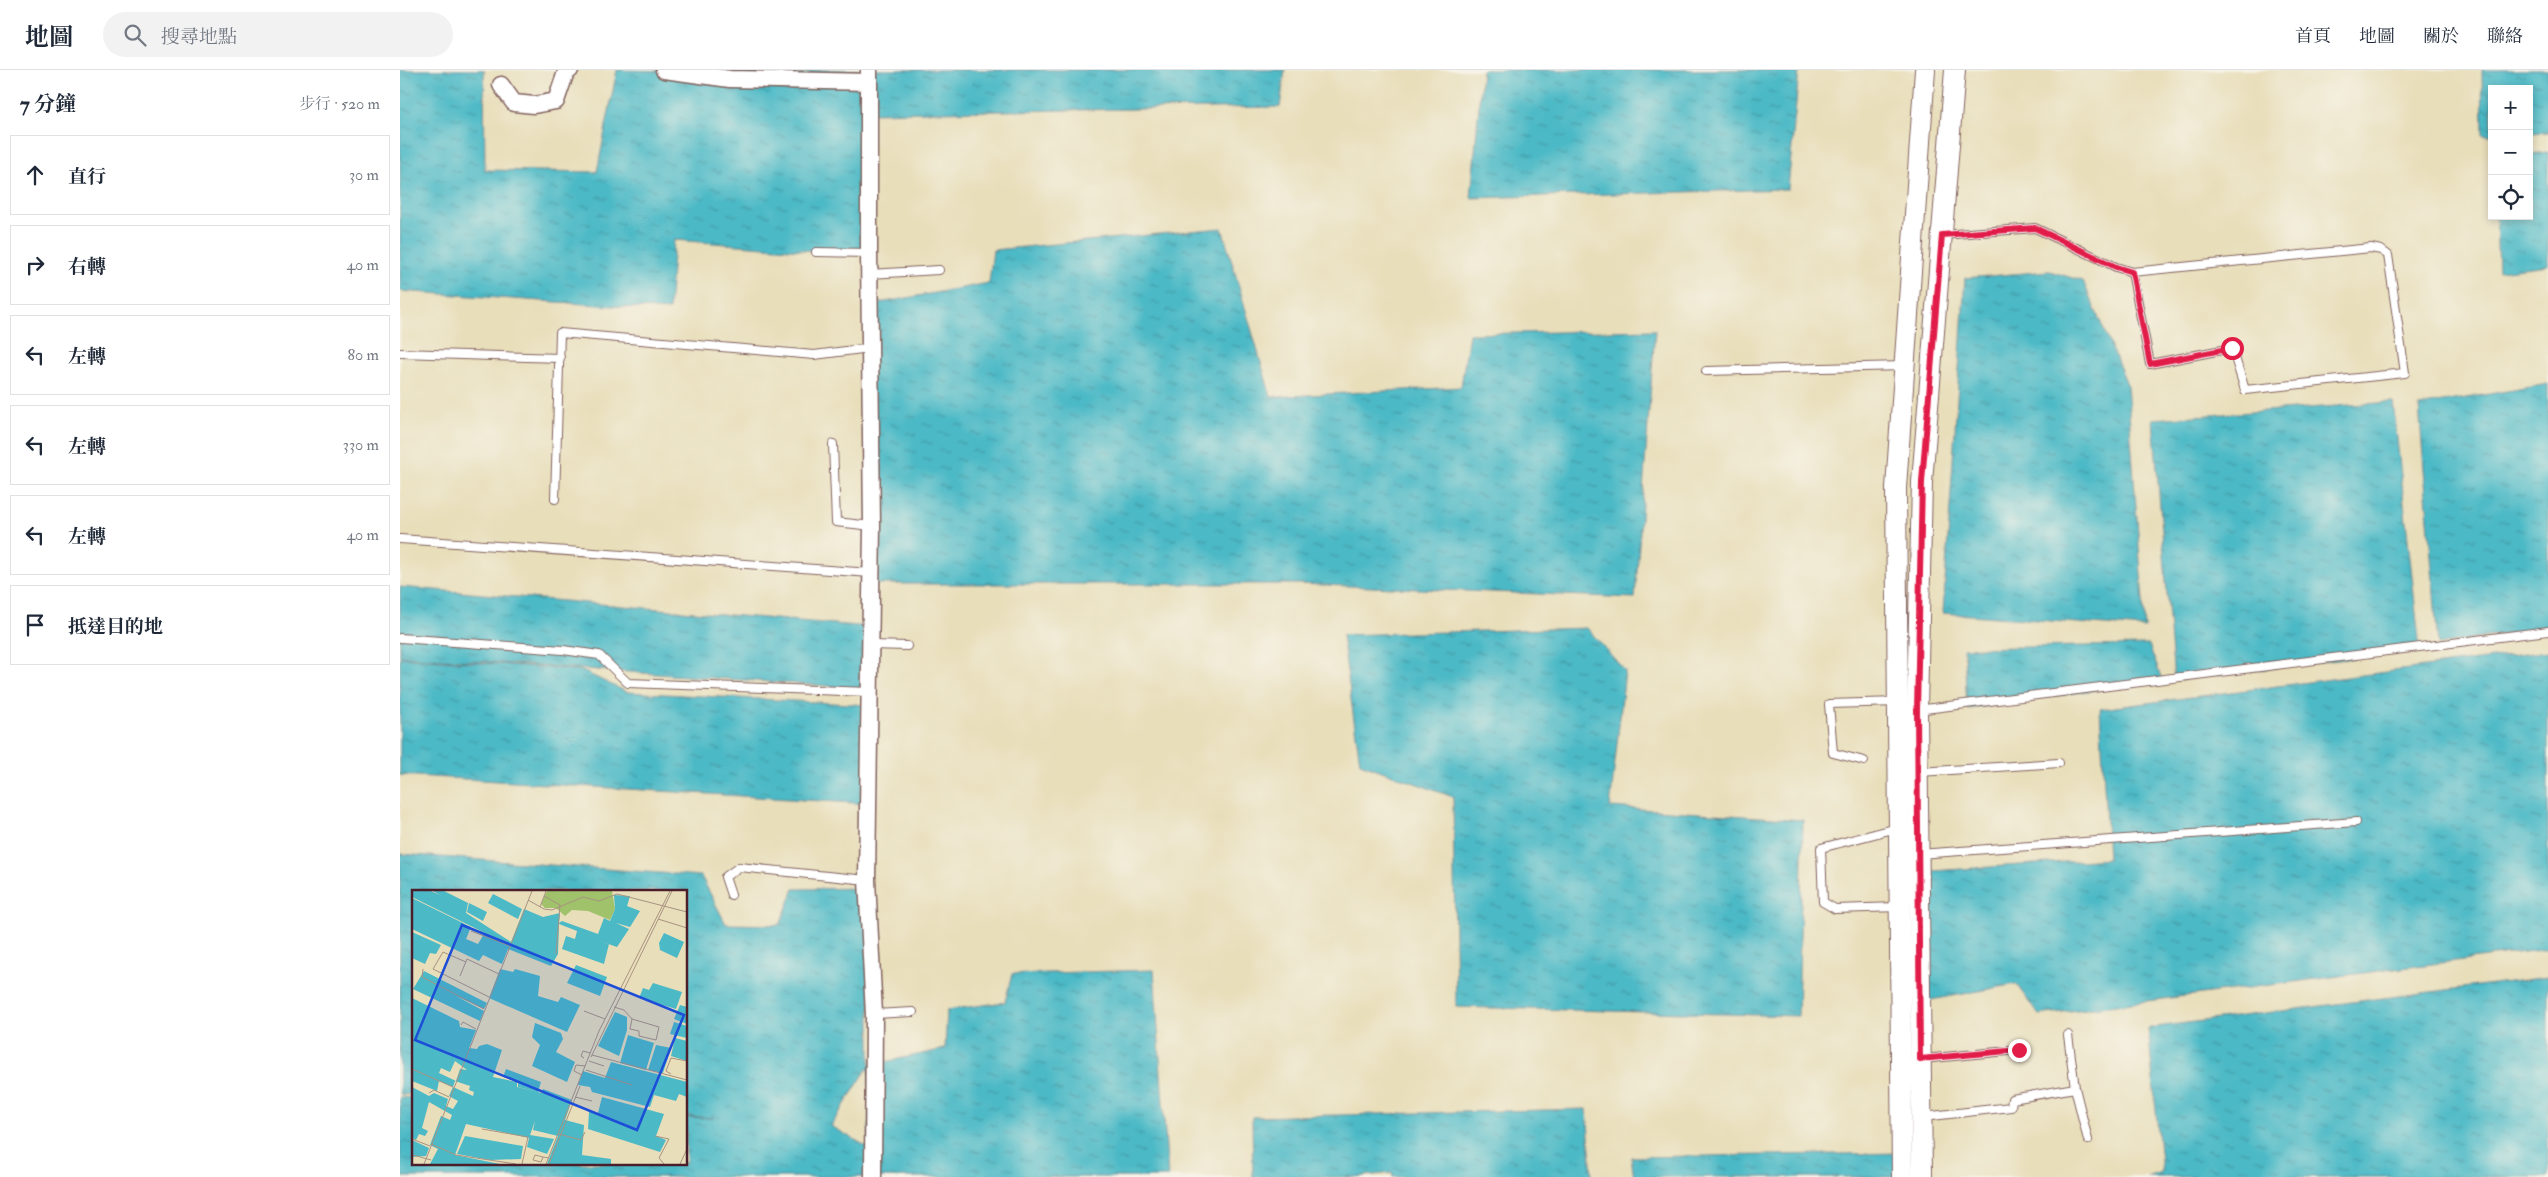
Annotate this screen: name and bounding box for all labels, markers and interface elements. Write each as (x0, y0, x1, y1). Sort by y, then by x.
search box (103, 12, 453, 57)
icon: search (121, 21, 149, 49)
text: 地圖 (25, 22, 73, 53)
text: 搜尋地點 (161, 25, 237, 49)
text: 首頁 (2295, 25, 2331, 48)
text: 地圖 (2359, 25, 2395, 48)
text: 關於 (2423, 25, 2459, 48)
text: 聯絡 (2487, 25, 2523, 48)
map controls (2488, 85, 2533, 220)
button: + (2488, 85, 2533, 130)
text: 7 分鐘 (20, 91, 76, 118)
text: 步行 · 520 m (299, 94, 380, 114)
button: − (2488, 130, 2533, 175)
icon: ahead (21, 161, 49, 189)
text: 直行 (68, 165, 106, 189)
text: 30 m (349, 165, 379, 185)
button: locate (2488, 175, 2533, 220)
icon: right (21, 251, 49, 279)
text: 右轉 (68, 255, 106, 279)
text: 40 m (346, 255, 379, 275)
route start (2221, 337, 2244, 360)
icon: left (21, 341, 49, 369)
text: 左轉 (68, 345, 106, 369)
text: 80 m (348, 345, 379, 365)
icon: left (21, 431, 49, 459)
text: 左轉 (68, 435, 106, 459)
text: 330 m (343, 435, 379, 455)
icon: left (21, 521, 49, 549)
text: 左轉 (68, 525, 106, 549)
text: 40 m (346, 525, 379, 545)
icon: arrive (21, 611, 49, 639)
text: 抵達目的地 (68, 615, 163, 639)
inset map (412, 890, 688, 1164)
route end (2008, 1039, 2031, 1062)

